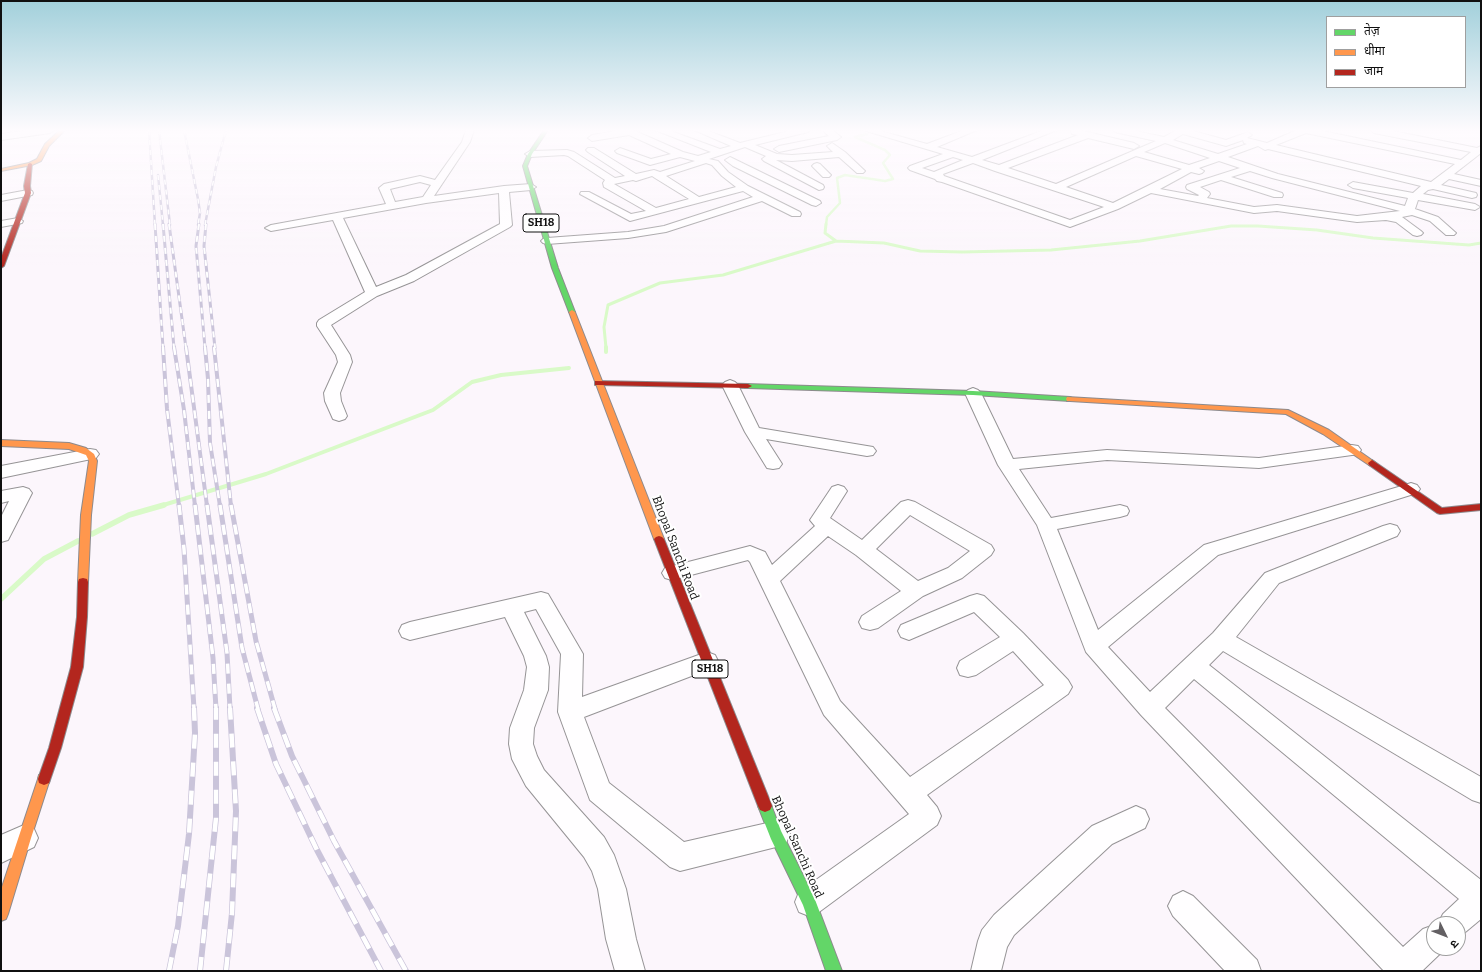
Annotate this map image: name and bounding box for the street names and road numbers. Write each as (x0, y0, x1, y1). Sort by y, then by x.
road number: SH18 (523, 214, 559, 232)
street label: Bhopal Sanchi Road (649, 494, 701, 602)
road number: SH18 (692, 660, 728, 678)
street label: Bhopal Sanchi Road (768, 794, 826, 900)

